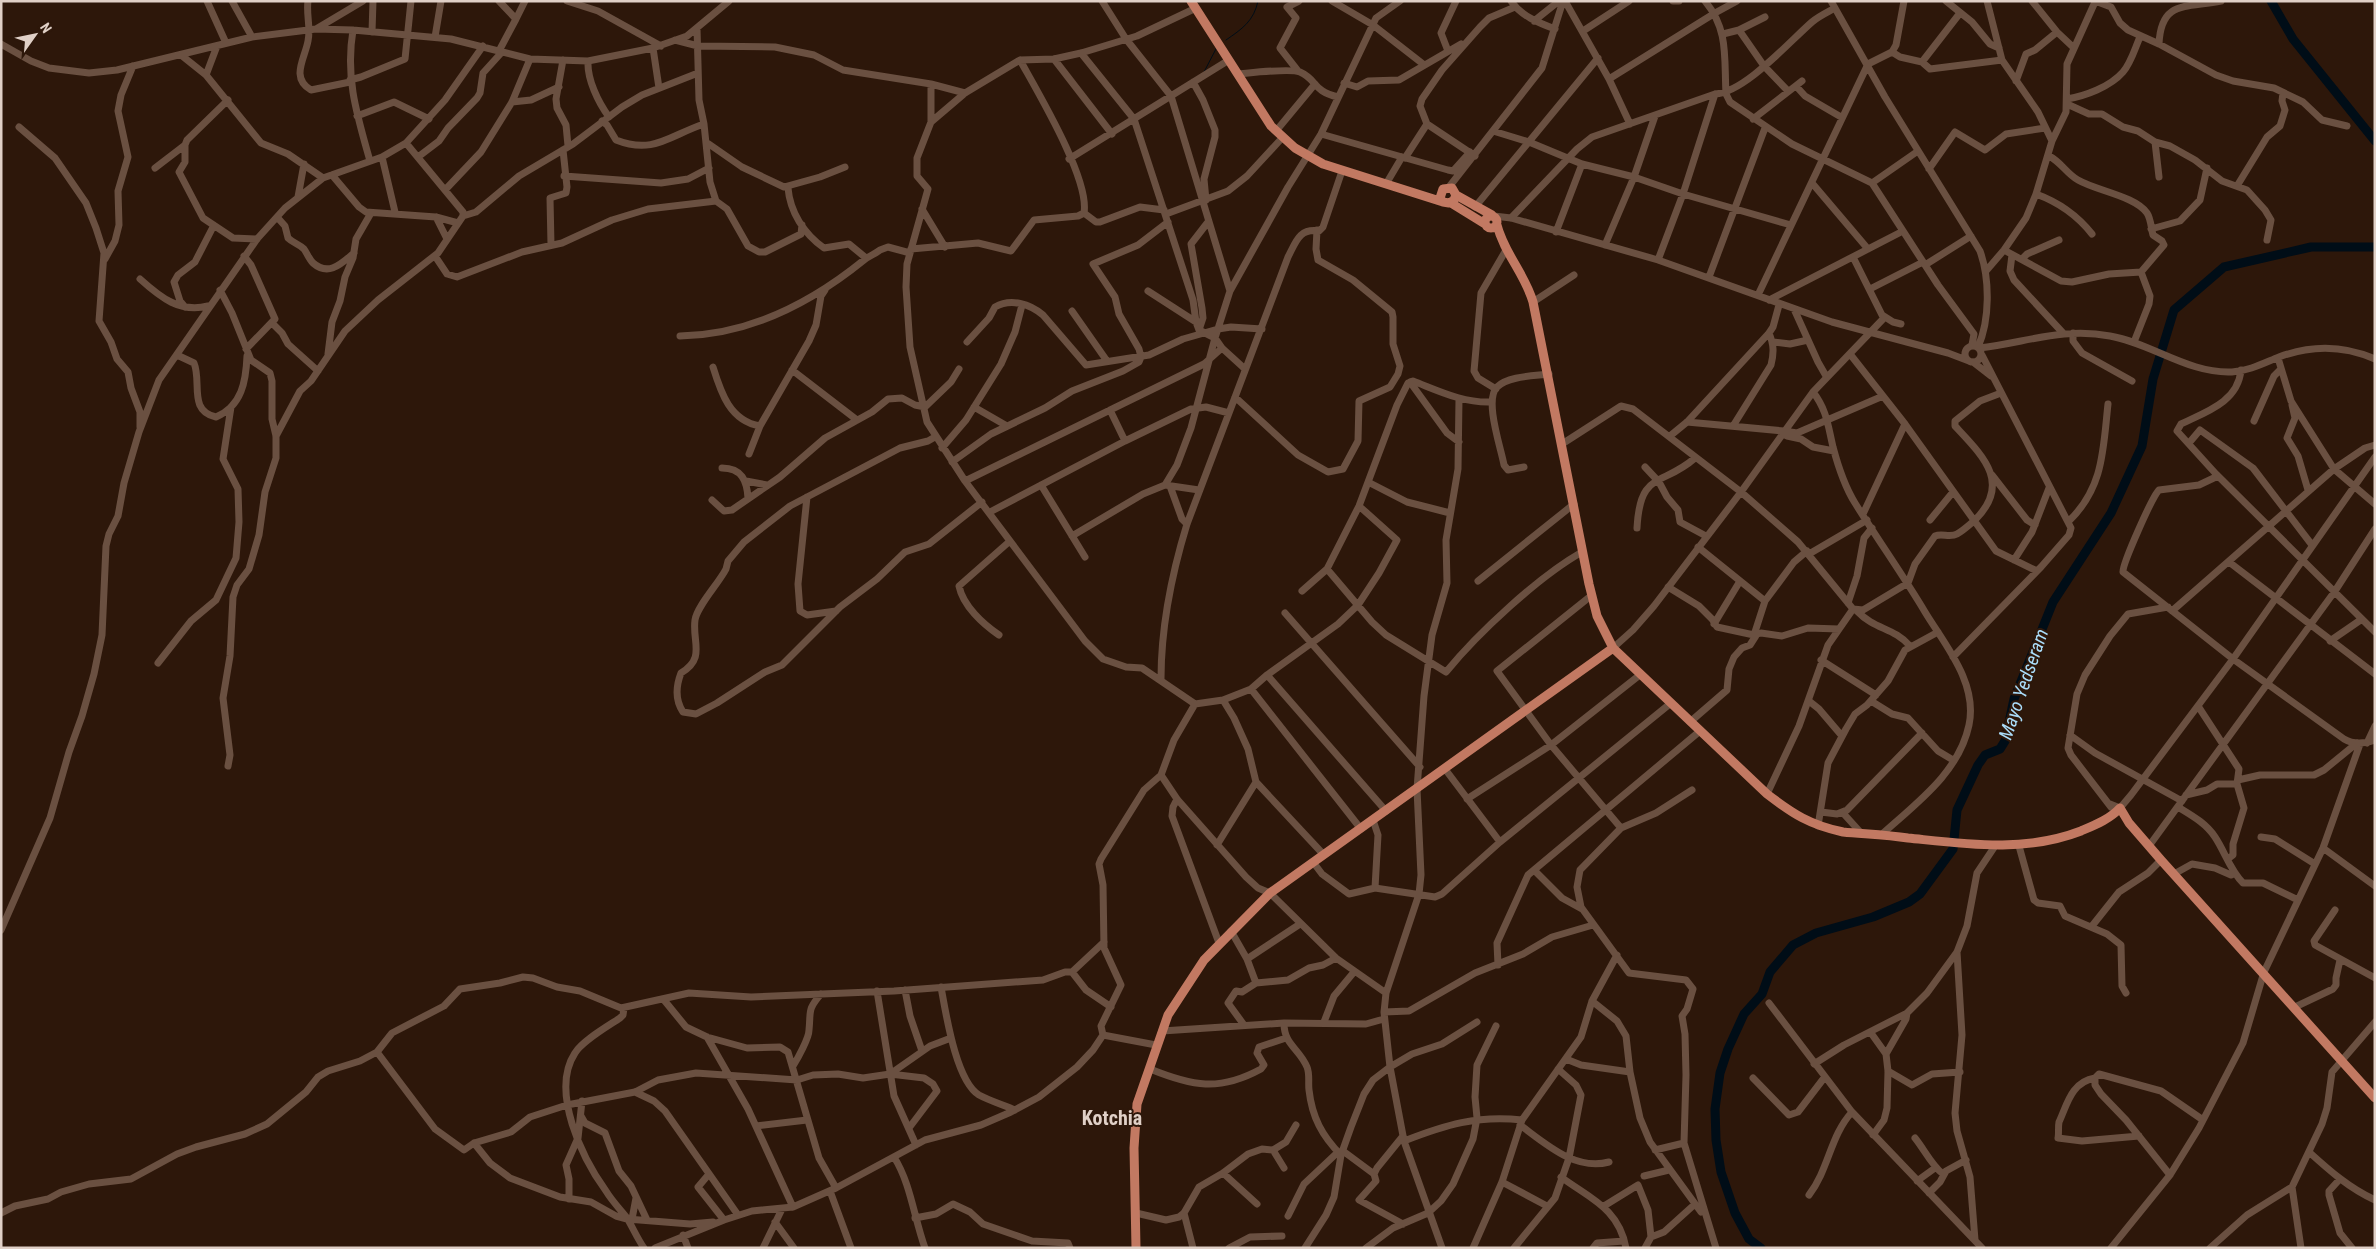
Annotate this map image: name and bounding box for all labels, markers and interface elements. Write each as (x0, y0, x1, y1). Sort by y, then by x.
north arrow (10, 10, 60, 60)
text: N (37, 20, 55, 36)
water label: Mayo Yedseram (1994, 626, 2053, 743)
district label: Kotchia (1082, 1106, 1142, 1130)

